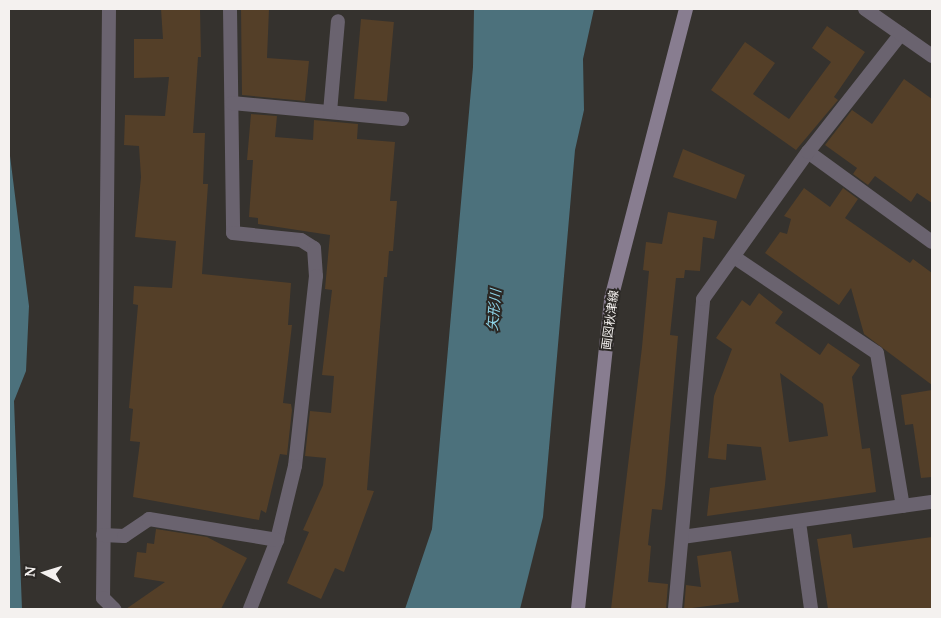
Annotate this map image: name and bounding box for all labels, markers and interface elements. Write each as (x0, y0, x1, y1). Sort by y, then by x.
water label: 矢形川 (484, 288, 504, 332)
street label: 画図秋津線 (599, 289, 621, 351)
north arrow (20, 548, 70, 598)
text: N (21, 566, 39, 578)

